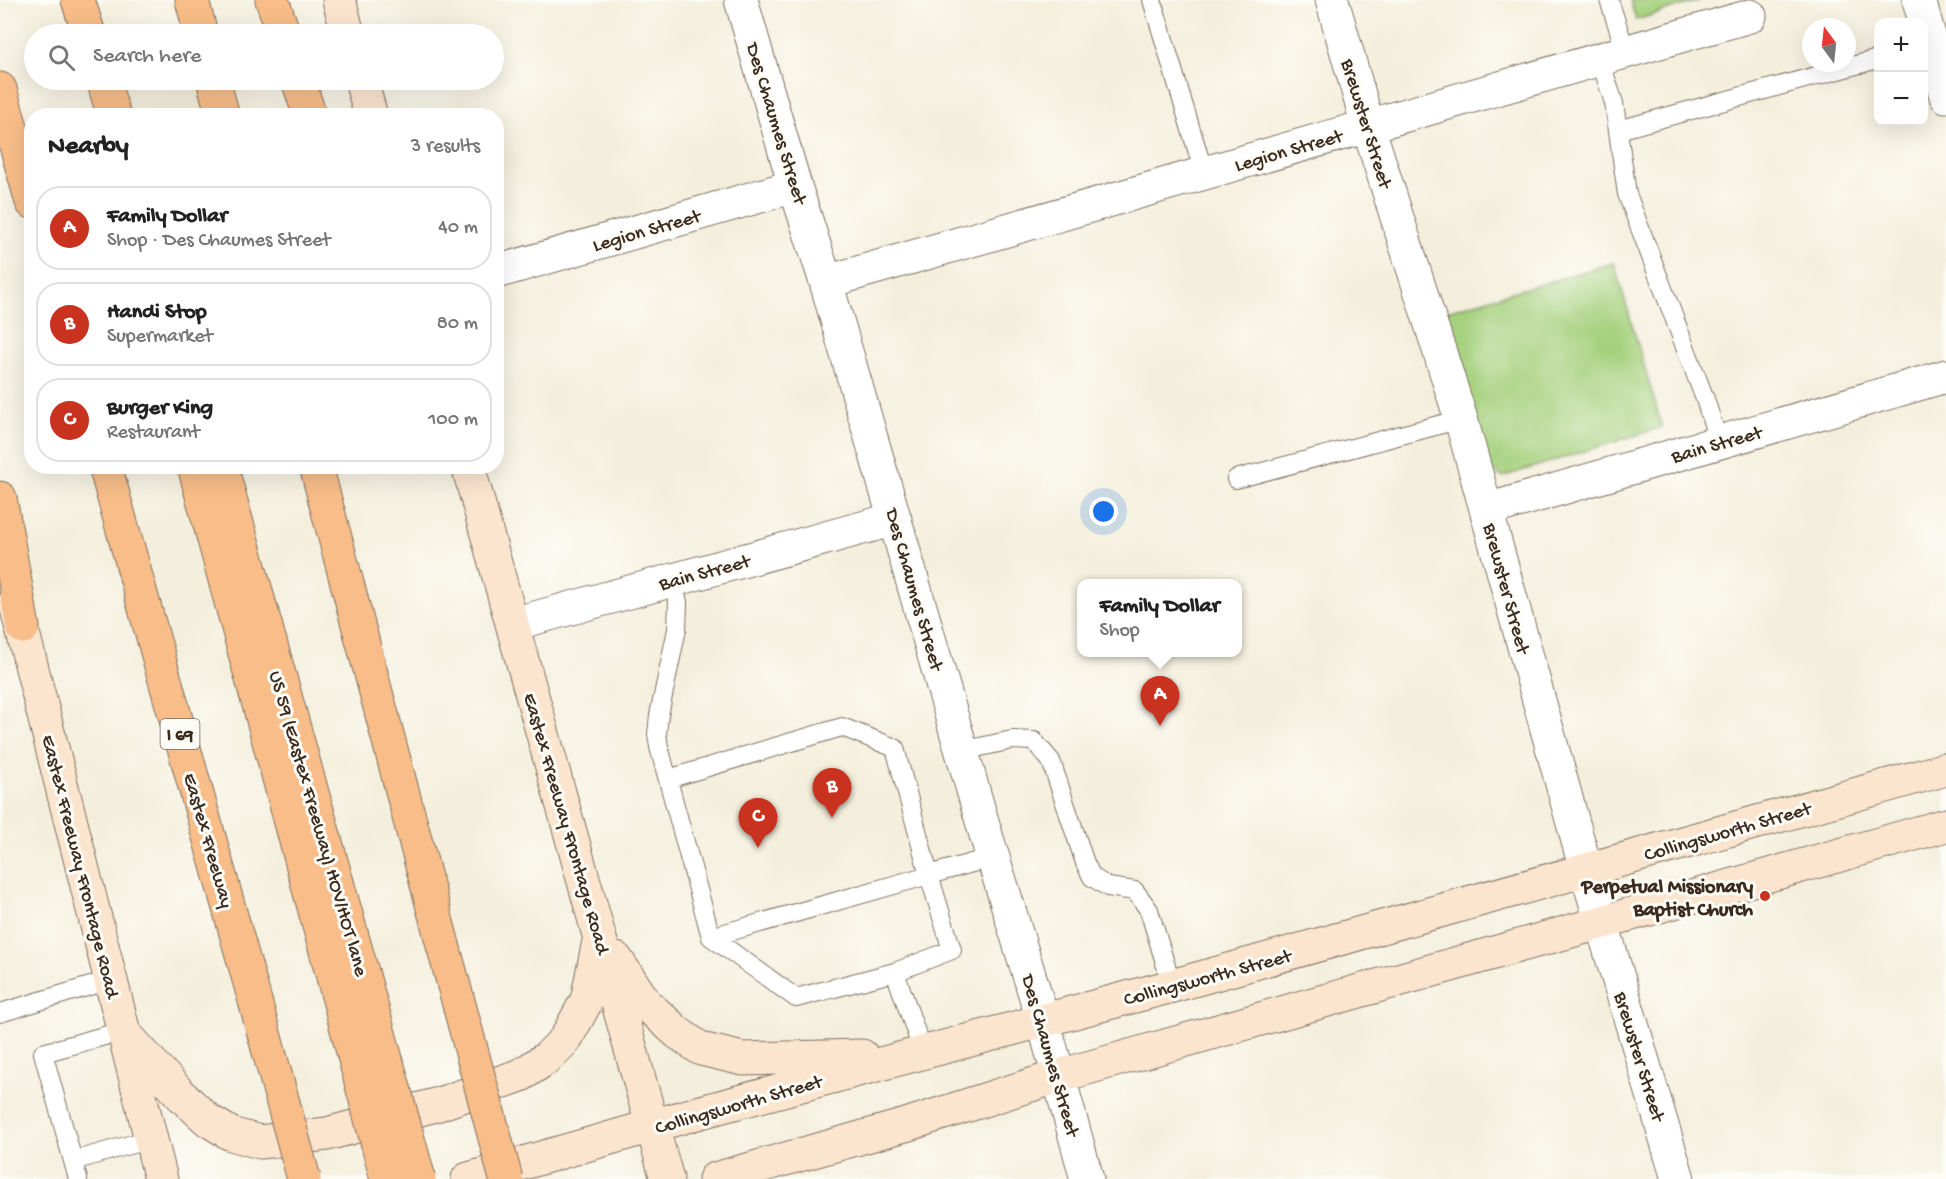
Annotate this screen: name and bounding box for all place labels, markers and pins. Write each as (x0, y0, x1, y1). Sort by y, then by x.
pin: A (1140, 676, 1180, 726)
pin: B (812, 768, 852, 818)
pin: C (738, 798, 777, 848)
place label: Perpetual Missionary Baptist Church (1580, 877, 1753, 923)
marker: Perpetual Missionary Baptist Church (1758, 889, 1772, 903)

